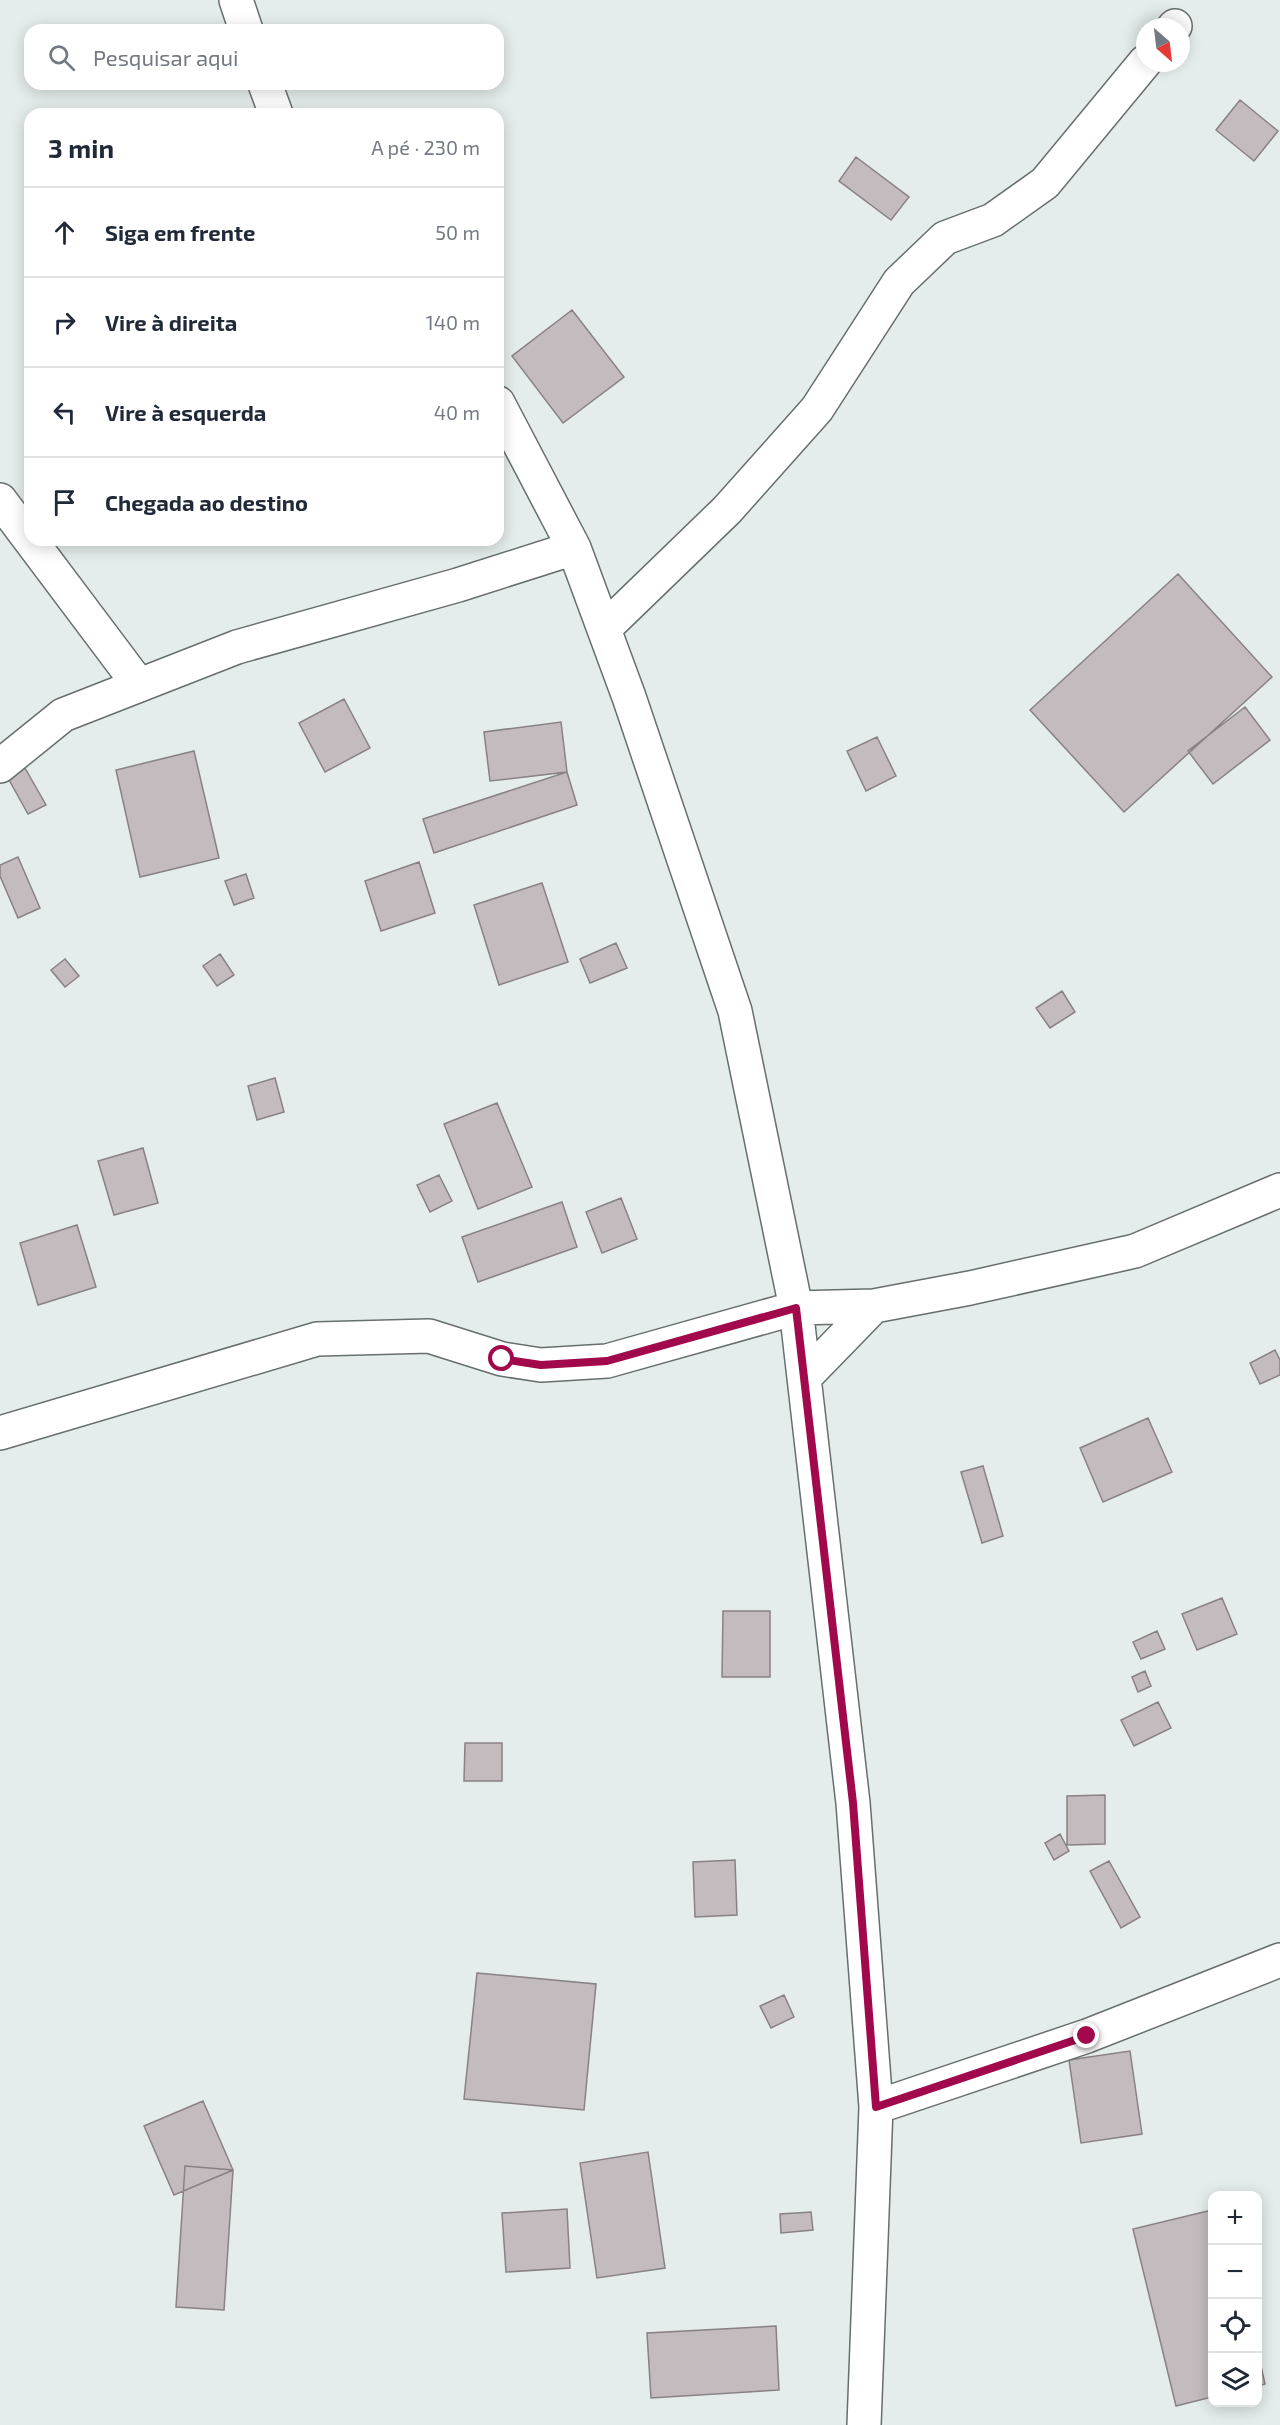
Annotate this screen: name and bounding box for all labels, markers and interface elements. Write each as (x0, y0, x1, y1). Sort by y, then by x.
north arrow (1136, 18, 1190, 72)
search box (24, 24, 504, 90)
icon: search (45, 41, 78, 74)
text: Pesquisar aqui (93, 44, 239, 70)
text: 3 min (48, 132, 114, 163)
text: A pé · 230 m (371, 135, 480, 159)
icon: ahead (48, 216, 81, 249)
text: Siga em frente (105, 219, 255, 245)
text: 50 m (435, 220, 480, 244)
icon: right (48, 306, 81, 339)
text: Vire à direita (105, 309, 237, 335)
text: 140 m (426, 310, 480, 334)
icon: left (48, 396, 81, 429)
text: Vire à esquerda (105, 399, 266, 425)
text: 40 m (434, 400, 480, 424)
icon: arrive (48, 486, 81, 519)
text: Chegada ao destino (105, 489, 308, 515)
route start (488, 1345, 514, 1371)
route end (1073, 2022, 1099, 2048)
map controls (1208, 2191, 1262, 2407)
button: + (1208, 2191, 1262, 2245)
button: − (1208, 2245, 1262, 2299)
button: locate (1208, 2299, 1262, 2353)
button: layers (1208, 2353, 1262, 2407)

